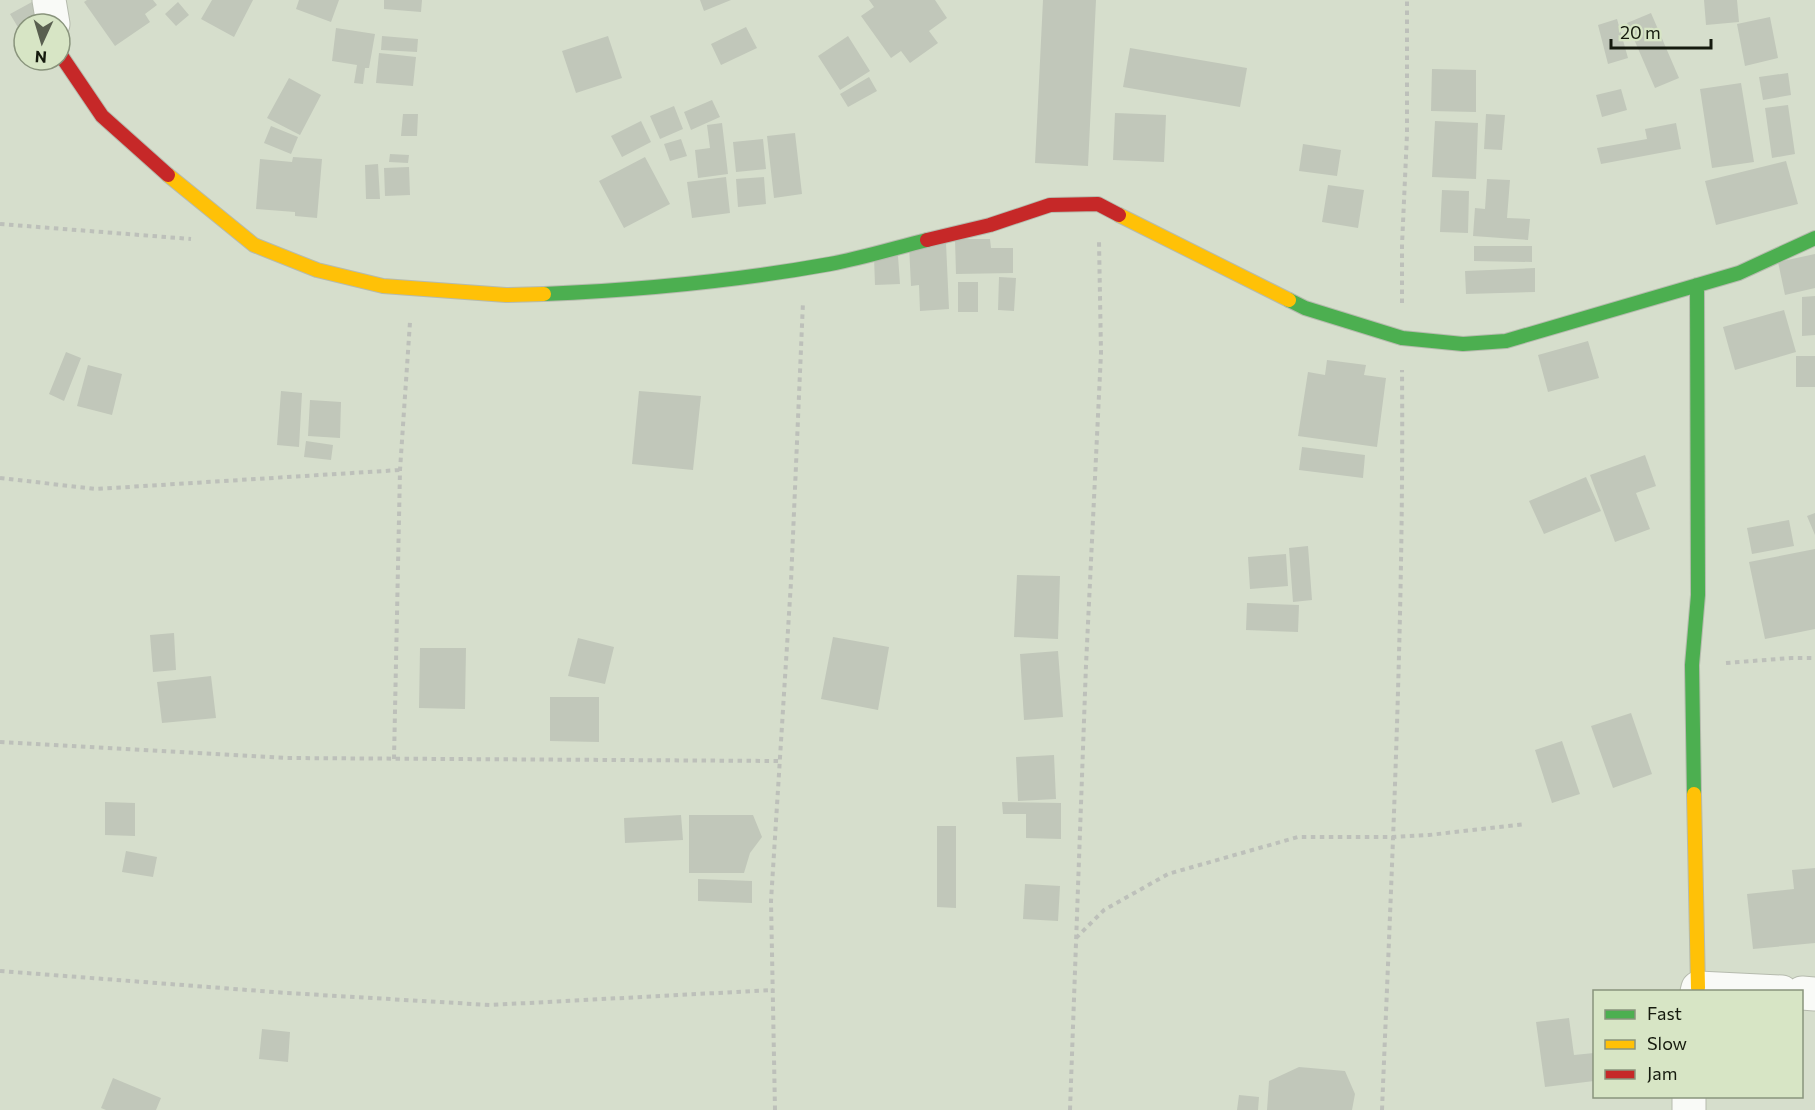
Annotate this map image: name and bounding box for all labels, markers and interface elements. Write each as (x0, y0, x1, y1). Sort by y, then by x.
north arrow (12, 12, 72, 72)
scale bar (1611, 12, 1712, 50)
text: 20 m (1620, 21, 1661, 43)
text: N (34, 48, 48, 67)
legend (1593, 990, 1803, 1098)
text: Fast (1647, 1002, 1682, 1024)
text: Slow (1647, 1032, 1687, 1054)
text: Jam (1647, 1062, 1677, 1084)

